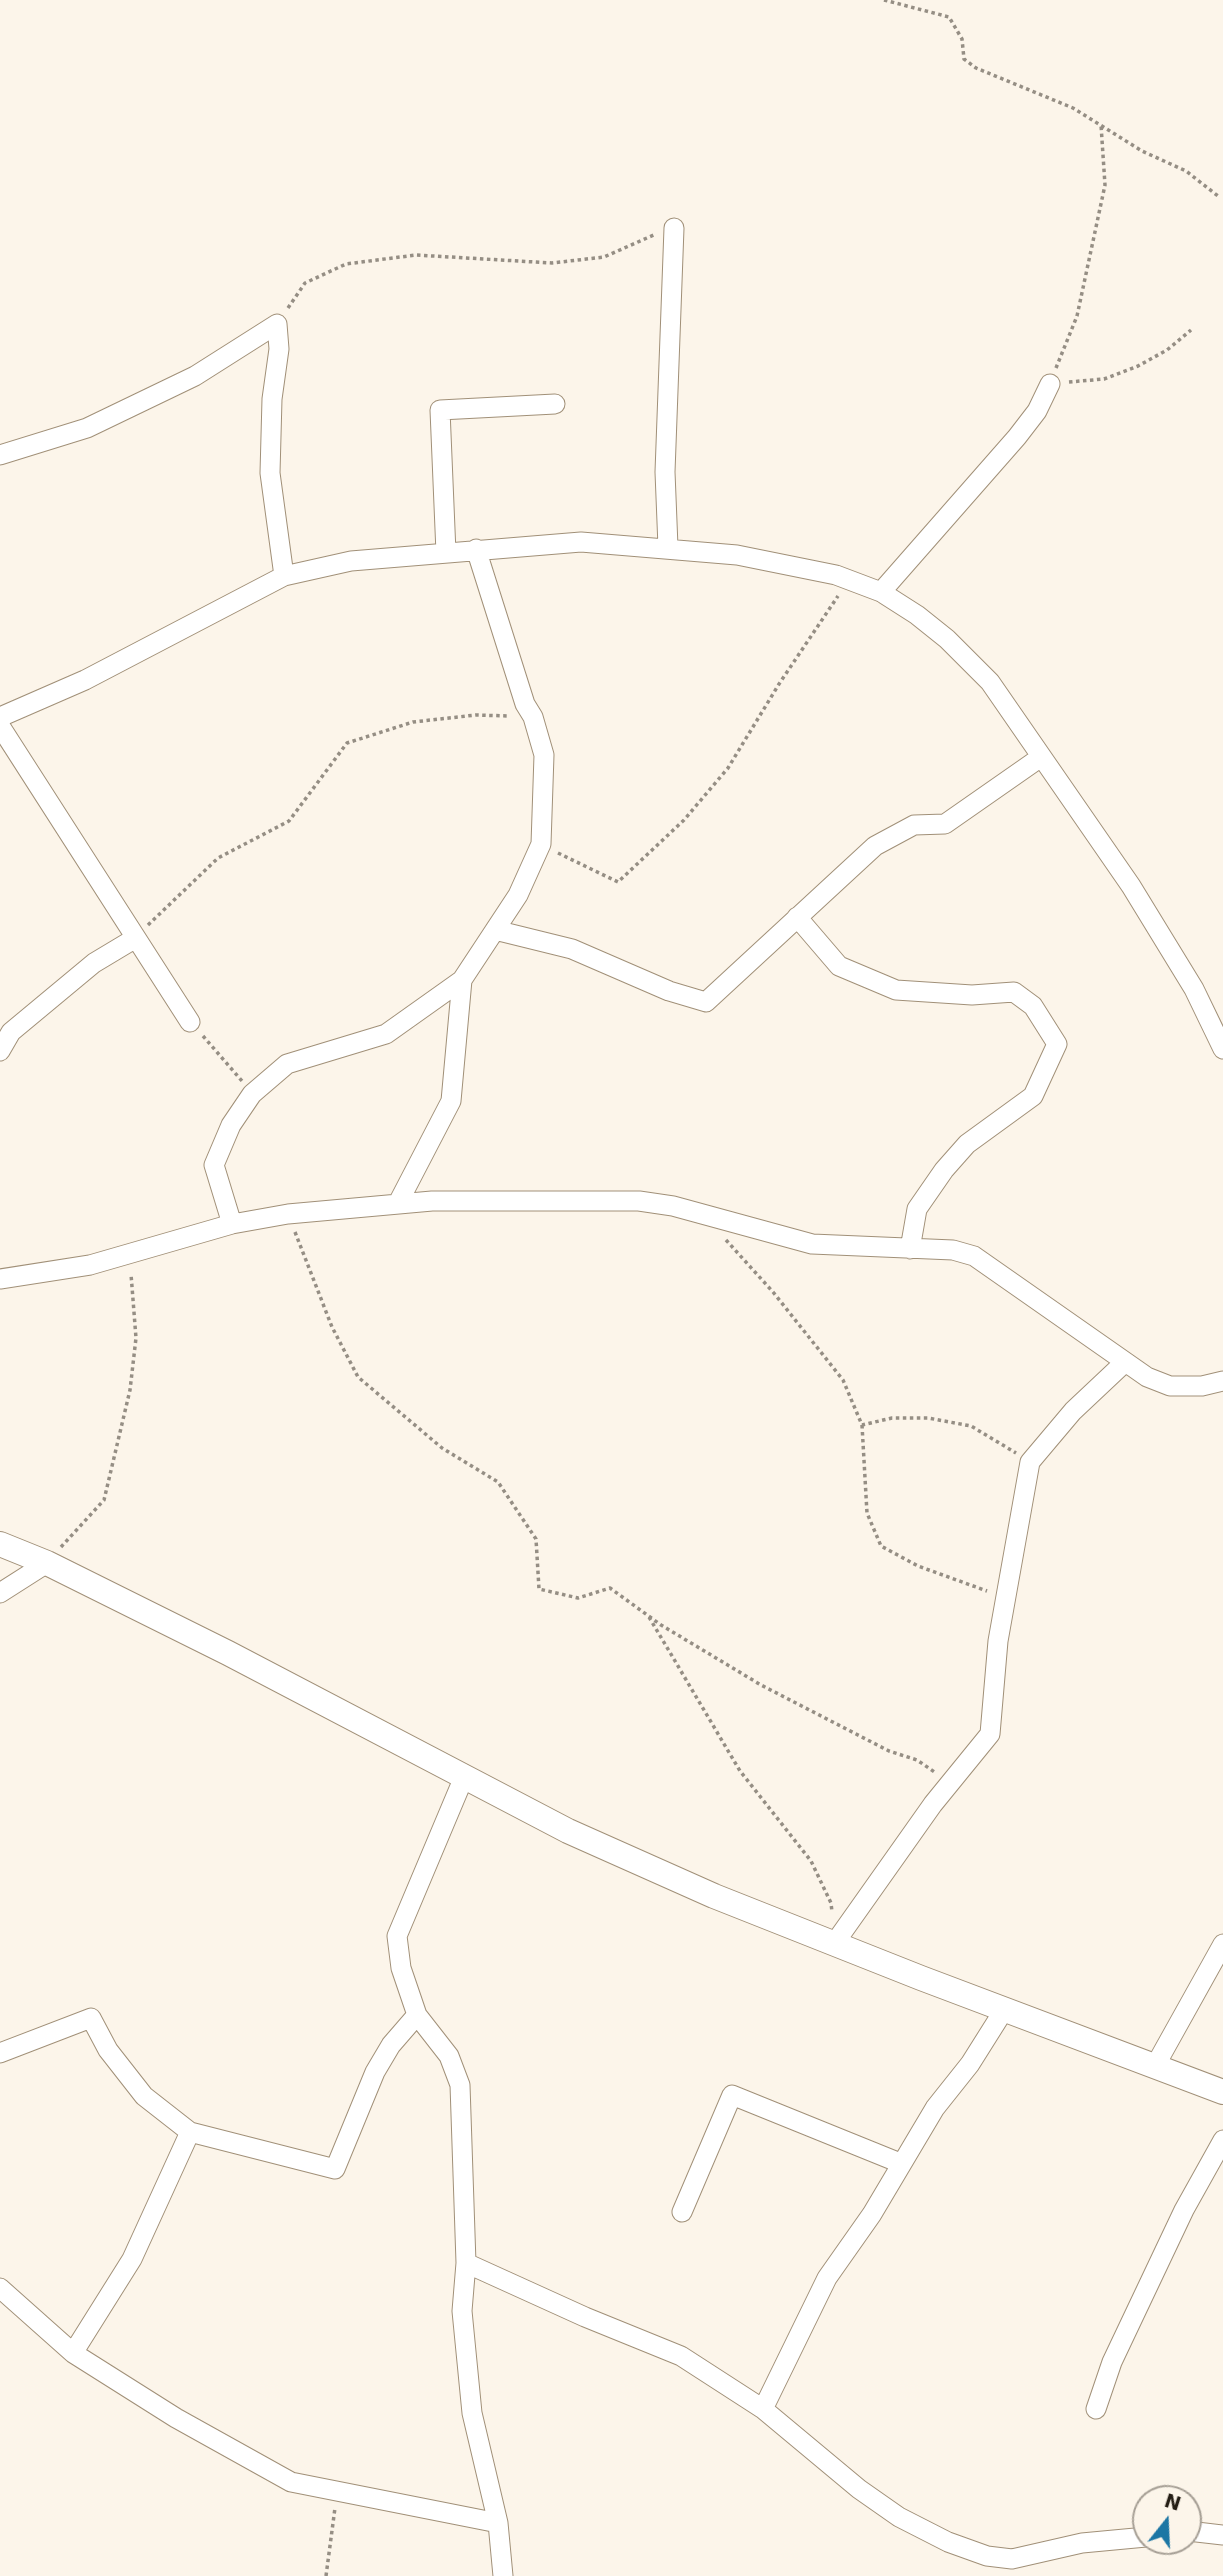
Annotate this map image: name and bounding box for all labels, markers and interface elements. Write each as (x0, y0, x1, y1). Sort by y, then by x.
north arrow (1132, 2485, 1202, 2555)
text: N (1162, 2489, 1184, 2515)

